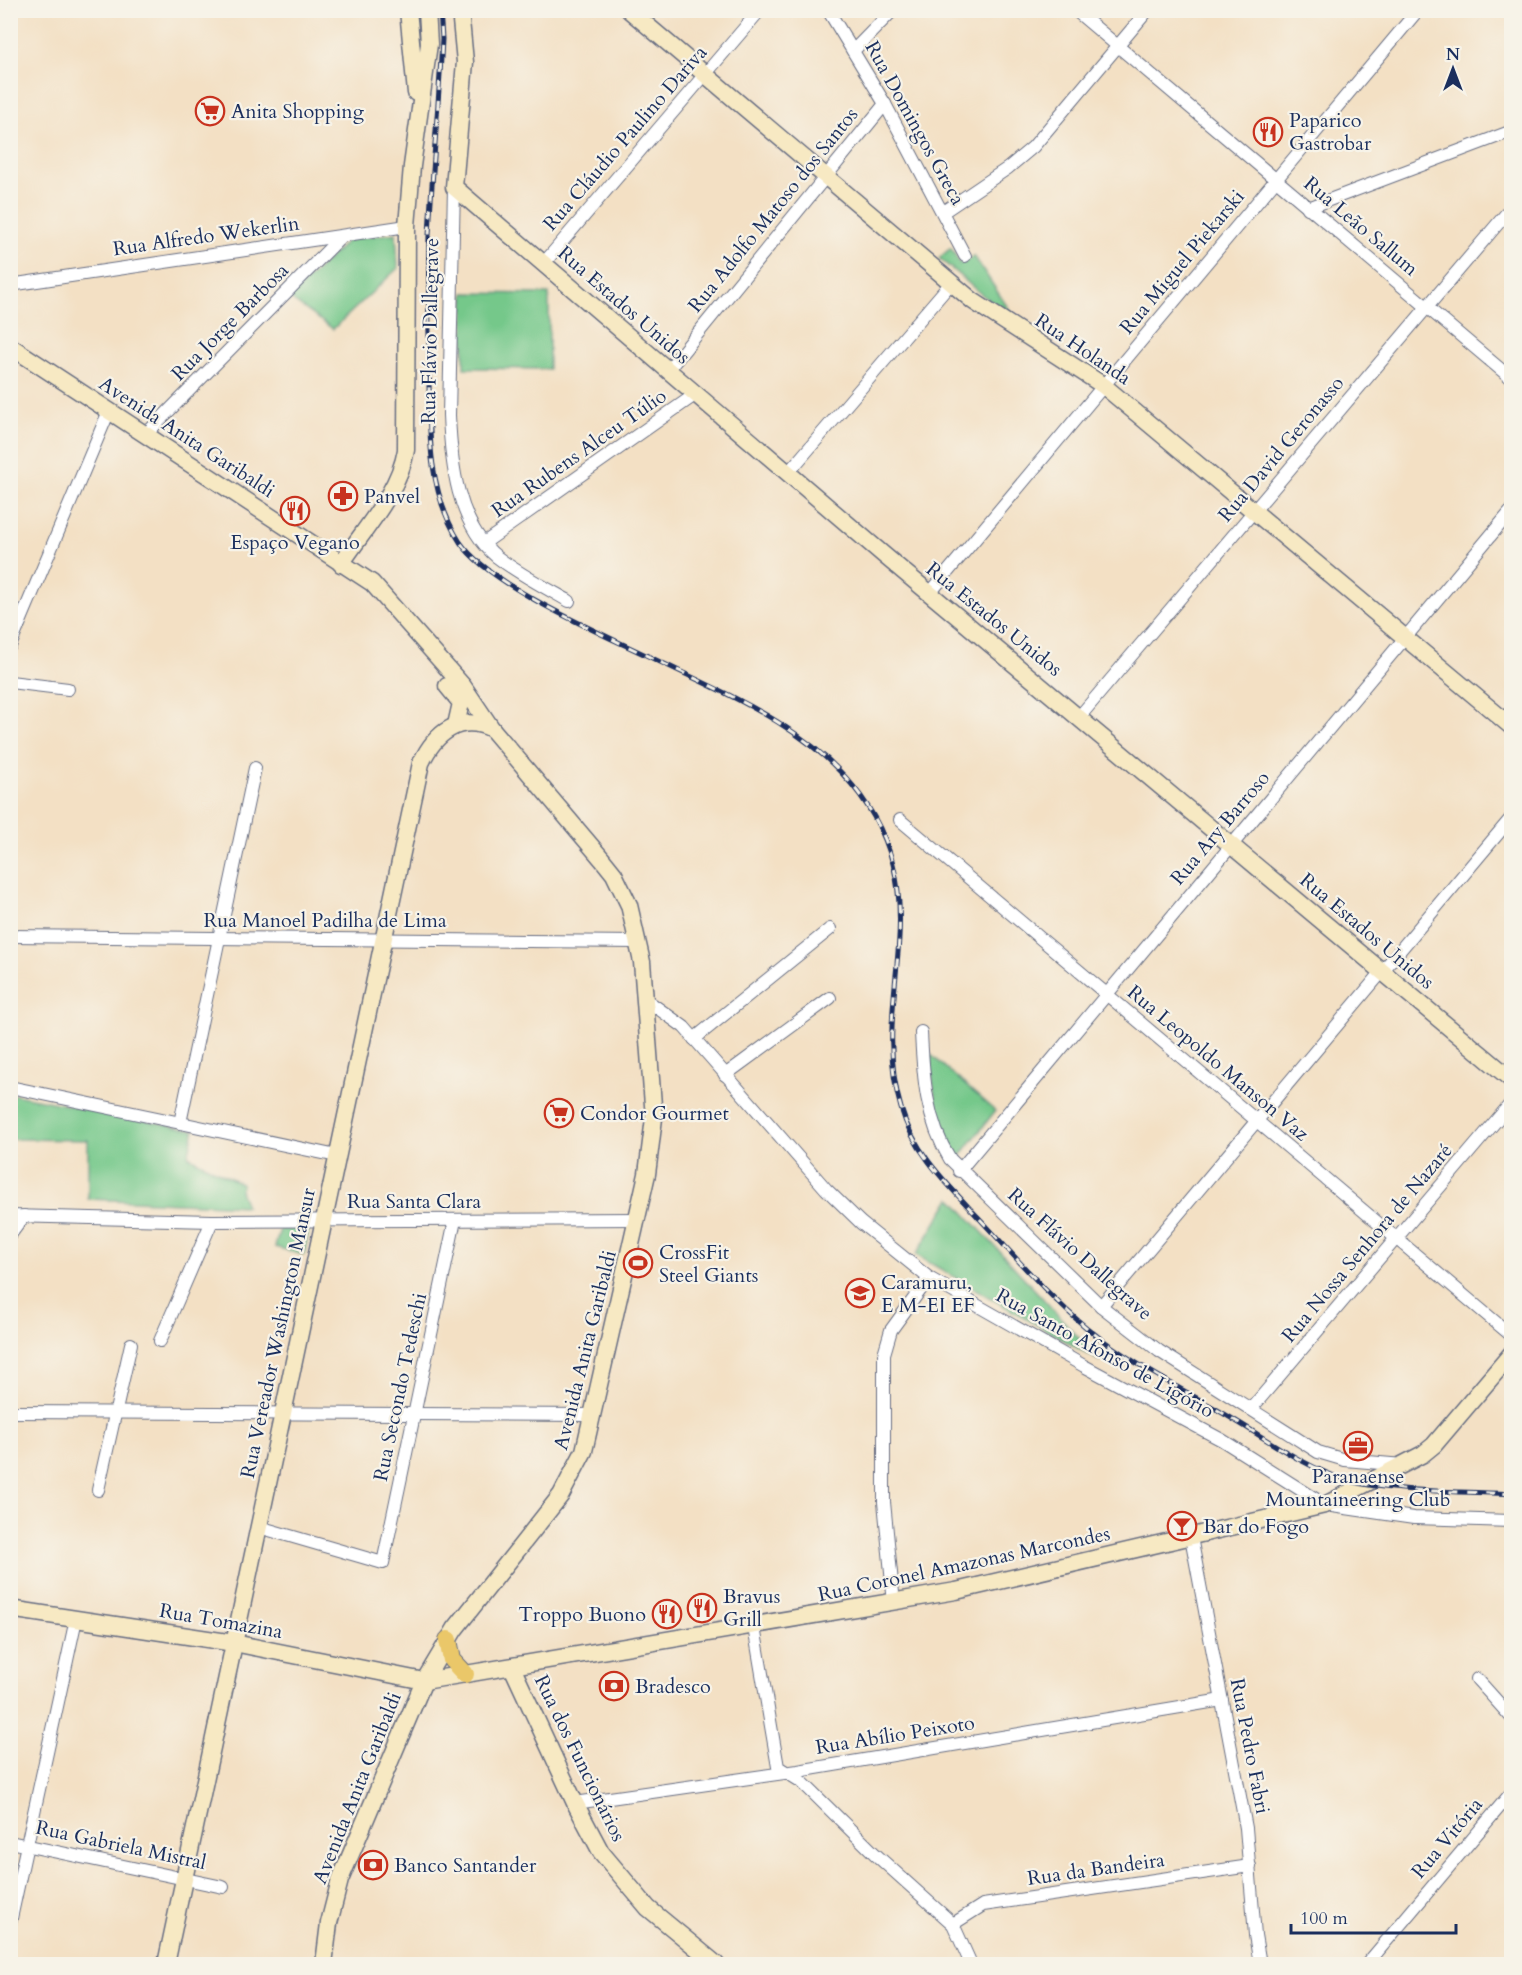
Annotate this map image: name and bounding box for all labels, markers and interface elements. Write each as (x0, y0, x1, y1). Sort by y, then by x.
street label: Rua Domingos Greca (859, 36, 972, 210)
street label: Rua Cláudio Paulino Dariva (537, 39, 713, 237)
north arrow (1423, 39, 1483, 99)
text: N (1446, 44, 1460, 66)
supermarket icon: Anita Shopping (194, 95, 226, 127)
place label: Anita Shopping (231, 98, 365, 125)
street label: Rua Adolfo Matoso dos Santos (682, 102, 864, 318)
place label: Paparico Gastrobar (1289, 107, 1372, 157)
restaurant icon: Paparico Gastrobar (1252, 116, 1284, 148)
street label: Rua Leão Sallum (1298, 170, 1424, 282)
street label: Rua Miguel Piekarski (1113, 184, 1251, 340)
street label: Rua Alfredo Wekerlin (111, 209, 301, 262)
street label: Rua Flávio Dallegrave (415, 238, 445, 424)
street label: Rua Estados Unidos (552, 240, 696, 370)
street label: Rua Jorge Barbosa (165, 257, 295, 387)
street label: Rua Holanda (1030, 307, 1137, 391)
street label: Avenida Anita Garibaldi (94, 370, 281, 504)
street label: Rua David Geronasso (1212, 370, 1350, 528)
street label: Rua Rubens Alceu Túlio (486, 382, 672, 524)
pharmacy icon: Panvel (327, 480, 359, 512)
place label: Panvel (364, 483, 420, 510)
restaurant icon: Espaço Vegano (279, 495, 311, 527)
place label: Espaço Vegano (230, 529, 360, 556)
street label: Rua Estados Unidos (920, 556, 1068, 682)
street label: Rua Ary Barroso (1164, 765, 1276, 891)
street label: Rua Estados Unidos (1294, 867, 1440, 995)
street label: Rua Manoel Padilha de Lima (203, 907, 447, 934)
street label: Rua Leopoldo Manson Vaz (1121, 979, 1315, 1147)
supermarket icon: Condor Gourmet (543, 1097, 575, 1129)
place label: Condor Gourmet (580, 1100, 730, 1127)
street label: Rua Nossa Senhora de Nazaré (1276, 1138, 1458, 1348)
street label: Rua Flávio Dallegrave (1002, 1182, 1158, 1326)
street label: Rua Vereador Washington Mansur (234, 1185, 322, 1481)
street label: Rua Santa Clara (347, 1188, 481, 1215)
place label: CrossFit Steel Giants (659, 1239, 758, 1289)
street label: Avenida Anita Garibaldi (547, 1247, 623, 1453)
sports icon: CrossFit Steel Giants (622, 1247, 654, 1279)
place label: Caramuru, E M-EI EF (881, 1269, 975, 1319)
school or university icon: Caramuru, E M-EI EF (844, 1277, 876, 1309)
street label: Rua Santo Afonso de Ligório (991, 1282, 1219, 1424)
street label: Rua Secondo Tedeschi (367, 1290, 433, 1484)
office icon: Paranaense Mountaineering Club (1342, 1430, 1374, 1462)
place label: Paranaense Mountaineering Club (1265, 1463, 1451, 1513)
bar icon: Bar do Fogo (1166, 1510, 1198, 1542)
place label: Bar do Fogo (1203, 1513, 1309, 1540)
street label: Rua Coronel Amazonas Marcondes (815, 1520, 1113, 1608)
place label: Bravus Grill (723, 1583, 780, 1633)
restaurant icon: Bravus Grill (686, 1592, 718, 1624)
street label: Rua Tomazina (157, 1597, 285, 1645)
restaurant icon: Troppo Buono (651, 1598, 683, 1630)
place label: Troppo Buono (518, 1601, 646, 1628)
street label: Rua dos Funcionários (528, 1670, 632, 1846)
bank icon: Bradesco (598, 1670, 630, 1702)
place label: Bradesco (635, 1673, 711, 1700)
street label: Rua Pedro Fabri (1224, 1676, 1276, 1816)
street label: Avenida Anita Garibaldi (306, 1688, 408, 1888)
street label: Rua Abílio Peixoto (814, 1709, 977, 1761)
street label: Rua Vitória (1405, 1792, 1489, 1884)
street label: Rua Gabriela Mistral (33, 1814, 209, 1876)
street label: Rua da Bandeira (1026, 1846, 1167, 1892)
bank icon: Banco Santander (357, 1849, 389, 1881)
place label: Banco Santander (394, 1852, 537, 1879)
scale bar (1291, 1897, 1456, 1935)
text: 100 m (1300, 1906, 1348, 1931)

